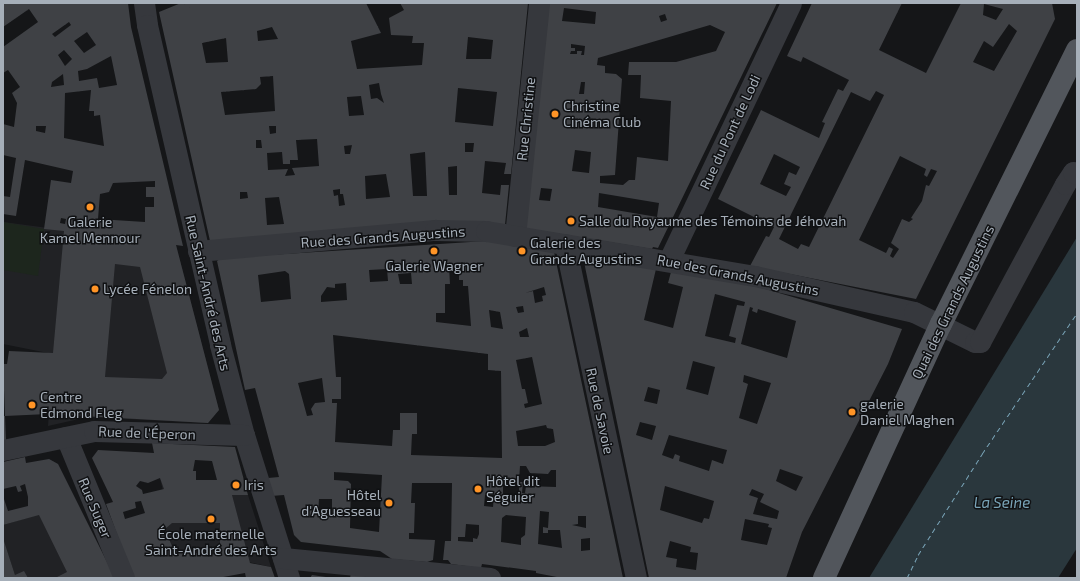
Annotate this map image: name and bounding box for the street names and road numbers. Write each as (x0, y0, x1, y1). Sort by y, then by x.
street label: Rue du Pont de Lodi (696, 72, 764, 192)
street label: Rue Christine (513, 76, 539, 162)
street label: Rue Saint-André des Arts (182, 213, 234, 373)
street label: Quai des Grands Augustins (908, 222, 998, 382)
street label: Rue des Grands Augustins (300, 223, 466, 251)
street label: Rue des Grands Augustins (655, 251, 821, 299)
street label: Rue de Savoie (583, 366, 617, 456)
street label: Rue de l'Éperon (98, 423, 196, 443)
street label: Rue Suger (75, 475, 115, 541)

